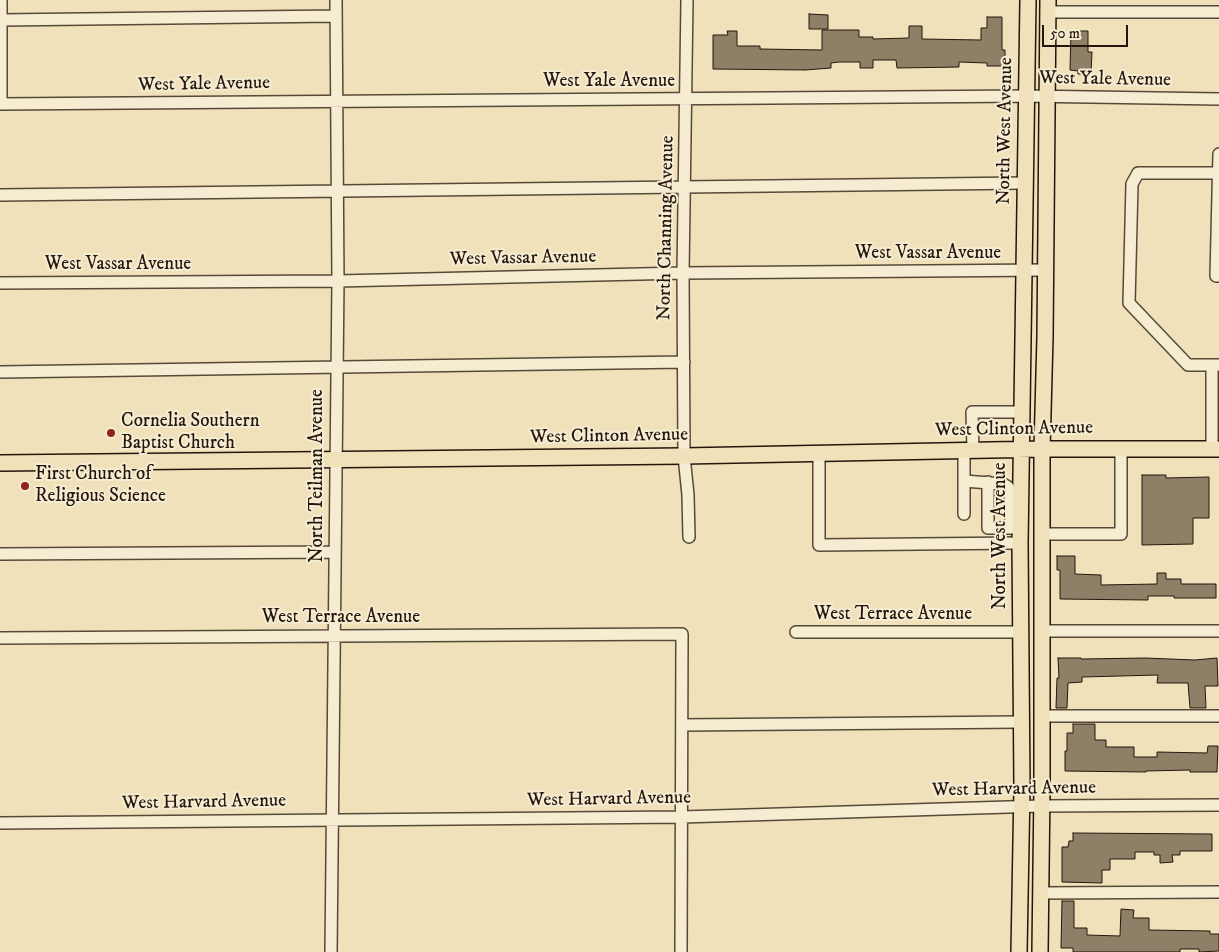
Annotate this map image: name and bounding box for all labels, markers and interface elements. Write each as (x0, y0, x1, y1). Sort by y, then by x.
scale bar (1044, 15, 1130, 47)
text: 50 m (1050, 24, 1080, 43)
street label: North West Avenue (993, 57, 1019, 205)
street label: West Yale Avenue (1039, 67, 1171, 93)
street label: West Yale Avenue (543, 71, 675, 93)
street label: West Yale Avenue (138, 72, 270, 98)
street label: North Channing Avenue (654, 135, 680, 321)
street label: West Vassar Avenue (855, 243, 1001, 265)
street label: West Vassar Avenue (450, 246, 596, 272)
street label: West Vassar Avenue (45, 254, 191, 276)
street label: North Teilman Avenue (307, 389, 329, 563)
place label: Cornelia Southern Baptist Church (121, 411, 260, 455)
street label: West Clinton Avenue (935, 417, 1093, 443)
street label: West Clinton Avenue (530, 424, 688, 450)
marker: Cornelia Southern Baptist Church (105, 427, 117, 439)
street label: North West Avenue (990, 462, 1012, 610)
place label: First Church of Religious Science (35, 464, 166, 508)
marker: First Church of Religious Science (19, 480, 31, 492)
street label: West Terrace Avenue (814, 604, 972, 626)
street label: West Terrace Avenue (262, 607, 420, 629)
street label: West Harvard Avenue (932, 777, 1096, 803)
street label: West Harvard Avenue (527, 787, 691, 813)
street label: West Harvard Avenue (122, 790, 286, 816)

